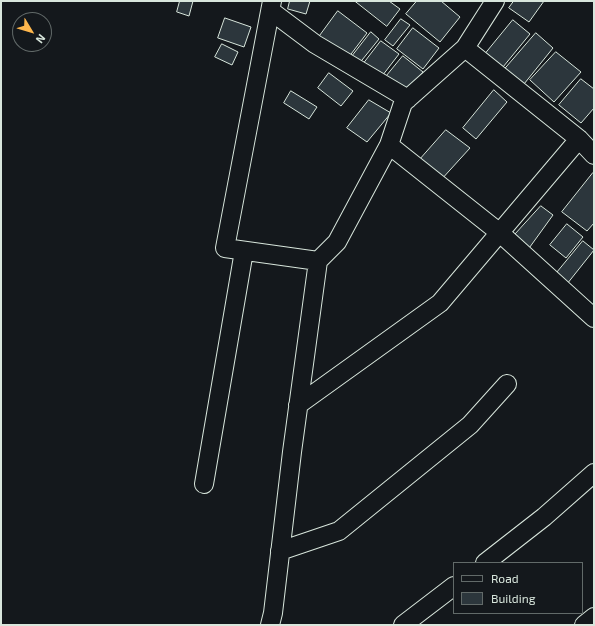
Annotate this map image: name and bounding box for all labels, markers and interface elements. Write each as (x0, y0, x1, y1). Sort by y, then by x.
north arrow (12, 12, 52, 52)
text: N (33, 32, 49, 46)
legend (453, 562, 583, 614)
text: Road (491, 571, 519, 585)
text: Building (491, 591, 535, 605)

